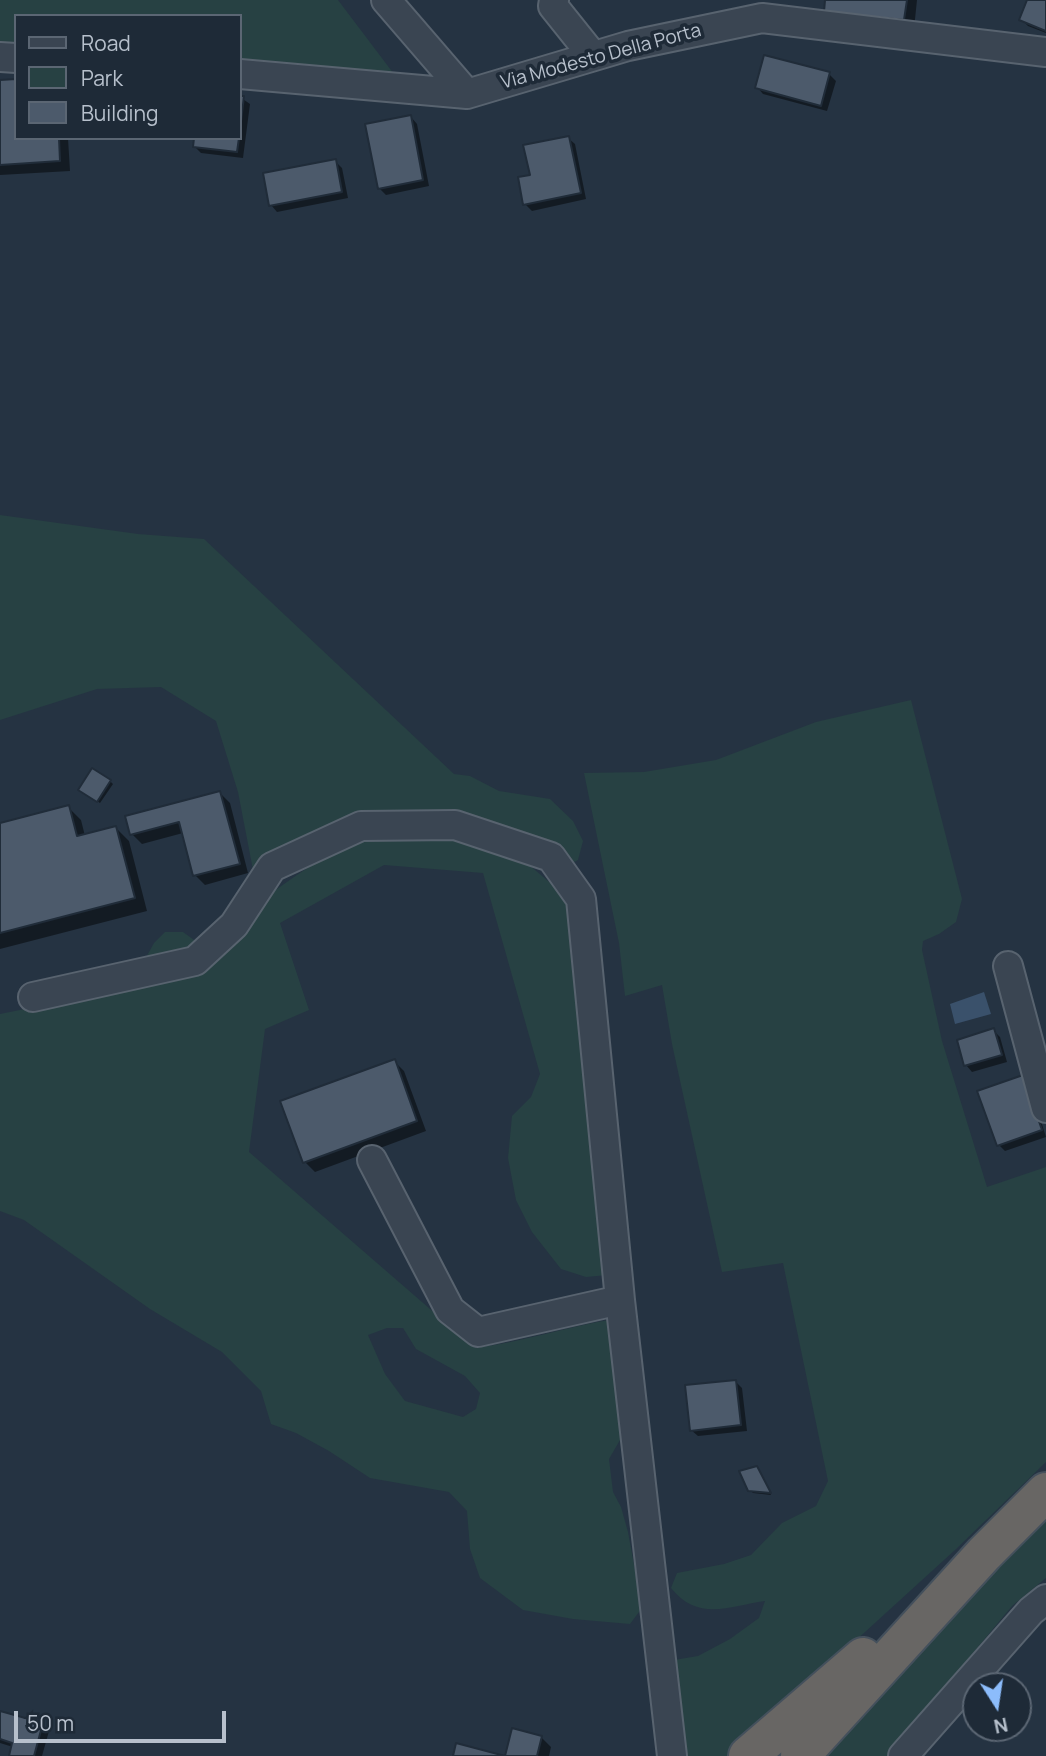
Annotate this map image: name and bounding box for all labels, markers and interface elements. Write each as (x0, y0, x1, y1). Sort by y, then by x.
legend (14, 14, 242, 140)
street label: Via Modesto Della Porta (498, 19, 704, 95)
text: Road (81, 29, 131, 57)
text: Park (81, 64, 123, 92)
text: Building (81, 99, 158, 127)
north arrow (962, 1672, 1032, 1742)
scale bar (18, 1696, 229, 1740)
text: 50 m (27, 1709, 74, 1737)
text: N (992, 1711, 1010, 1740)

